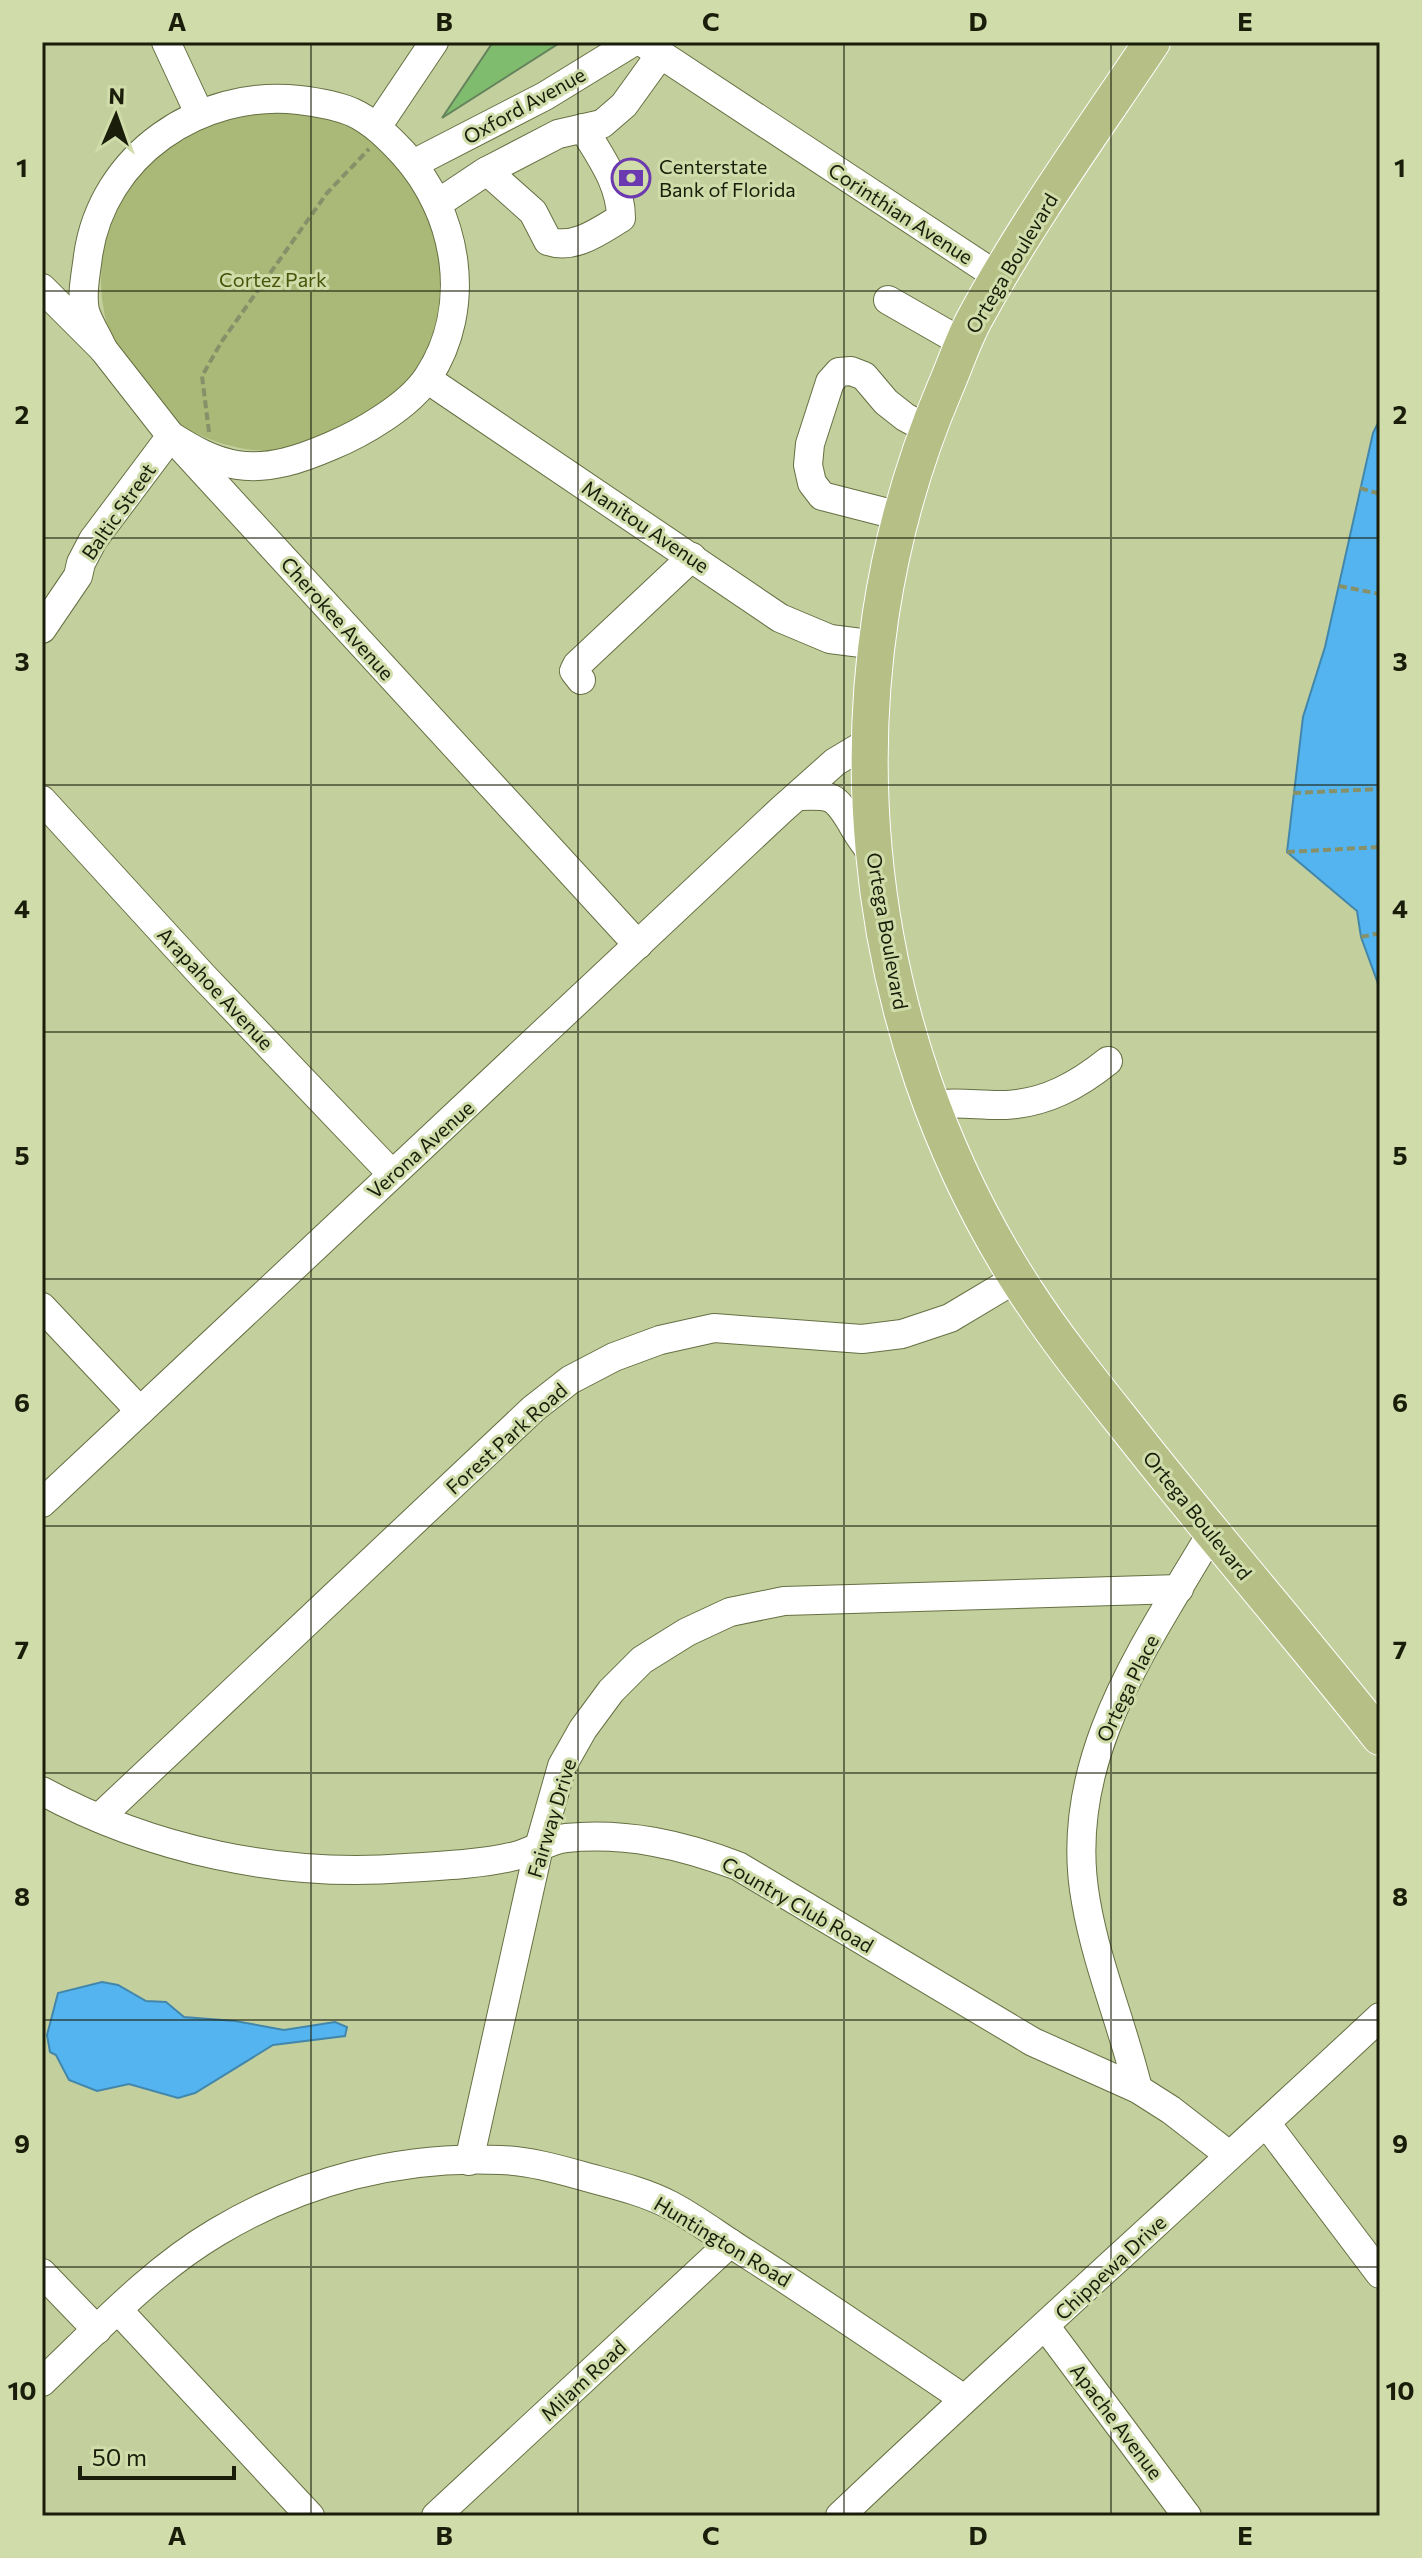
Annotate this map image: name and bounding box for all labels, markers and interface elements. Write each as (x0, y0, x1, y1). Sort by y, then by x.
text: A (168, 5, 187, 36)
text: B (435, 5, 453, 36)
text: C (702, 5, 720, 36)
text: D (968, 5, 988, 36)
text: E (1237, 5, 1253, 36)
street label: Oxford Avenue (459, 62, 589, 148)
north arrow (76, 76, 156, 156)
text: N (108, 82, 125, 109)
text: 1 (16, 151, 28, 182)
text: 1 (1394, 151, 1406, 182)
place label: Centerstate Bank of Florida (659, 154, 796, 201)
bank icon: Centerstate Bank of Florida (610, 157, 652, 199)
street label: Corinthian Avenue (824, 157, 978, 269)
street label: Ortega Boulevard (960, 189, 1062, 337)
park label: Cortez Park (219, 267, 327, 291)
text: 2 (15, 398, 29, 429)
text: 2 (1393, 398, 1407, 429)
street label: Baltic Street (76, 458, 160, 564)
street label: Manitou Avenue (578, 475, 714, 577)
street label: Cherokee Avenue (276, 552, 400, 684)
text: 3 (14, 645, 30, 676)
text: 3 (1392, 645, 1408, 676)
street label: Ortega Boulevard (862, 851, 914, 1011)
text: 4 (14, 892, 30, 923)
text: 4 (1392, 892, 1408, 923)
street label: Arapahoe Avenue (153, 922, 279, 1054)
street label: Verona Avenue (362, 1095, 478, 1203)
text: 5 (14, 1139, 30, 1170)
text: 5 (1392, 1139, 1408, 1170)
street label: Forest Park Road (441, 1377, 571, 1499)
text: 6 (14, 1386, 30, 1417)
text: 6 (1392, 1386, 1408, 1417)
street label: Ortega Boulevard (1139, 1446, 1257, 1584)
street label: Ortega Place (1091, 1630, 1163, 1746)
text: 7 (15, 1633, 29, 1664)
text: 7 (1393, 1633, 1407, 1664)
street label: Fairway Drive (522, 1756, 580, 1880)
street label: Country Club Road (718, 1851, 878, 1957)
text: 8 (14, 1880, 30, 1911)
text: 8 (1392, 1880, 1408, 1911)
text: 9 (14, 2127, 30, 2158)
text: 9 (1392, 2127, 1408, 2158)
street label: Huntington Road (650, 2191, 796, 2291)
street label: Chippewa Drive (1050, 2210, 1170, 2324)
street label: Milam Road (535, 2334, 631, 2426)
street label: Apache Avenue (1066, 2358, 1168, 2484)
text: 10 (7, 2374, 37, 2405)
text: 10 (1385, 2374, 1415, 2405)
scale bar (80, 2430, 234, 2480)
text: 50 m (92, 2442, 147, 2471)
text: A (168, 2519, 187, 2550)
text: B (435, 2519, 453, 2550)
text: C (702, 2519, 720, 2550)
text: D (968, 2519, 988, 2550)
text: E (1237, 2519, 1253, 2550)

